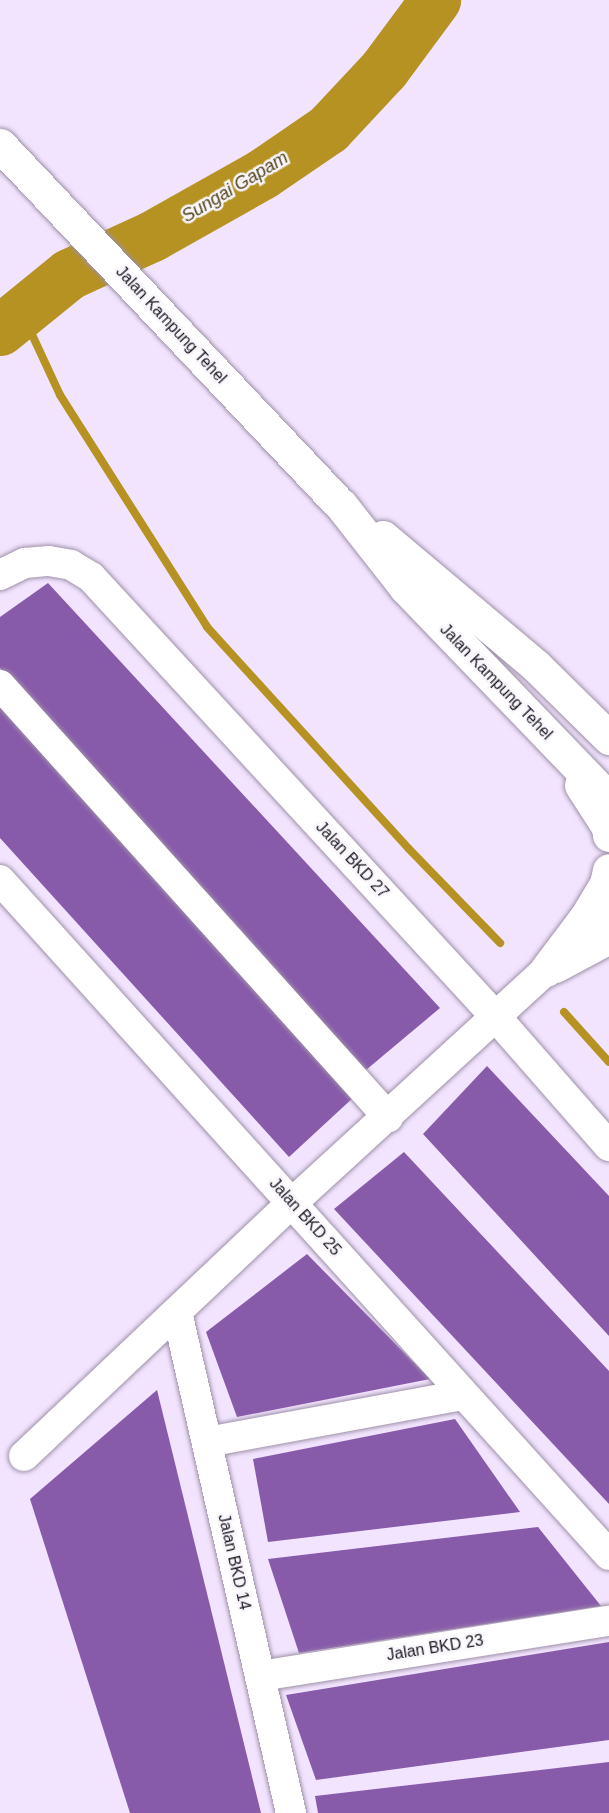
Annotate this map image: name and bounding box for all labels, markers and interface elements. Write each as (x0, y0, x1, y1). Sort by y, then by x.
water label: Sungai Gapam (178, 147, 292, 227)
street label: Jalan Kampung Tehel (112, 262, 230, 388)
street label: Jalan Kampung Tehel (436, 620, 556, 744)
street label: Jalan BKD 27 (312, 818, 392, 902)
street label: Jalan BKD 25 (265, 1174, 345, 1260)
street label: Jalan BKD 14 (214, 1512, 254, 1612)
street label: Jalan BKD 23 (385, 1631, 485, 1665)

